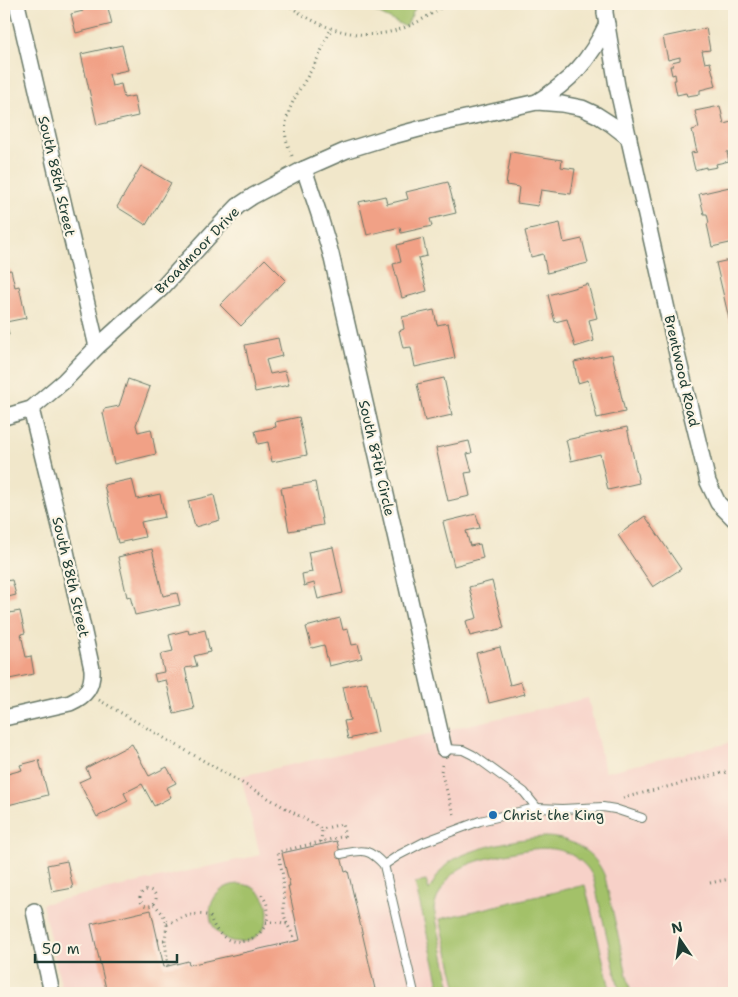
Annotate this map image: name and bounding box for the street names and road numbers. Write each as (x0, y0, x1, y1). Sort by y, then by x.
street label: South 88th Street (34, 114, 80, 238)
street label: Broadmoor Drive (151, 203, 243, 297)
street label: Brentwood Road (660, 313, 704, 429)
street label: South 87th Circle (355, 398, 399, 518)
street label: South 88th Street (48, 515, 94, 639)

